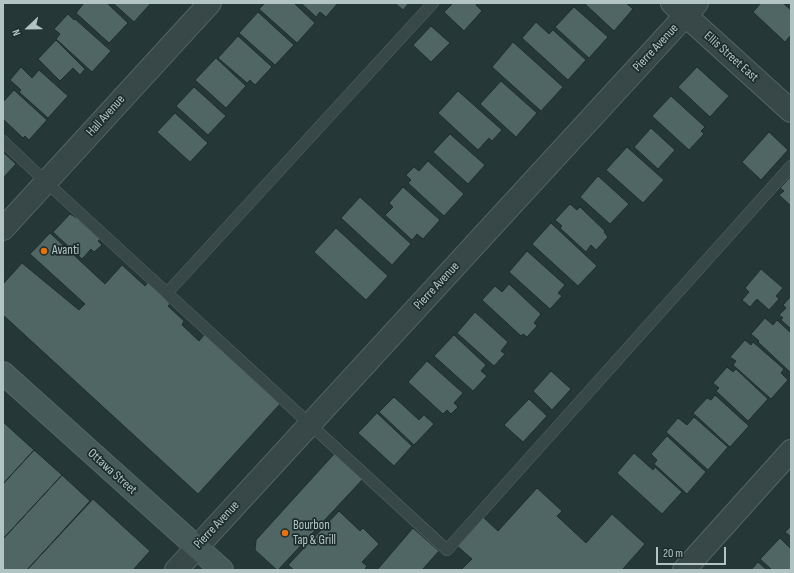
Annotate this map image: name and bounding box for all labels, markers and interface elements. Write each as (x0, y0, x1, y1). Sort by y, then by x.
north arrow (8, 8, 48, 48)
street label: Pierre Avenue (630, 21, 682, 75)
text: N (9, 28, 24, 38)
street label: Ellis Street East (701, 28, 761, 86)
street label: Hall Avenue (83, 92, 129, 140)
place label: Avanti (52, 243, 79, 259)
marker: Avanti (39, 246, 49, 256)
street label: Pierre Avenue (411, 259, 463, 313)
street label: Ottawa Street (84, 446, 140, 498)
street label: Pierre Avenue (191, 498, 243, 552)
place label: Bourbon Tap & Grill (293, 518, 336, 549)
marker: Bourbon Tap & Grill (280, 528, 290, 538)
scale bar (658, 539, 728, 565)
text: 20 m (663, 546, 683, 561)

